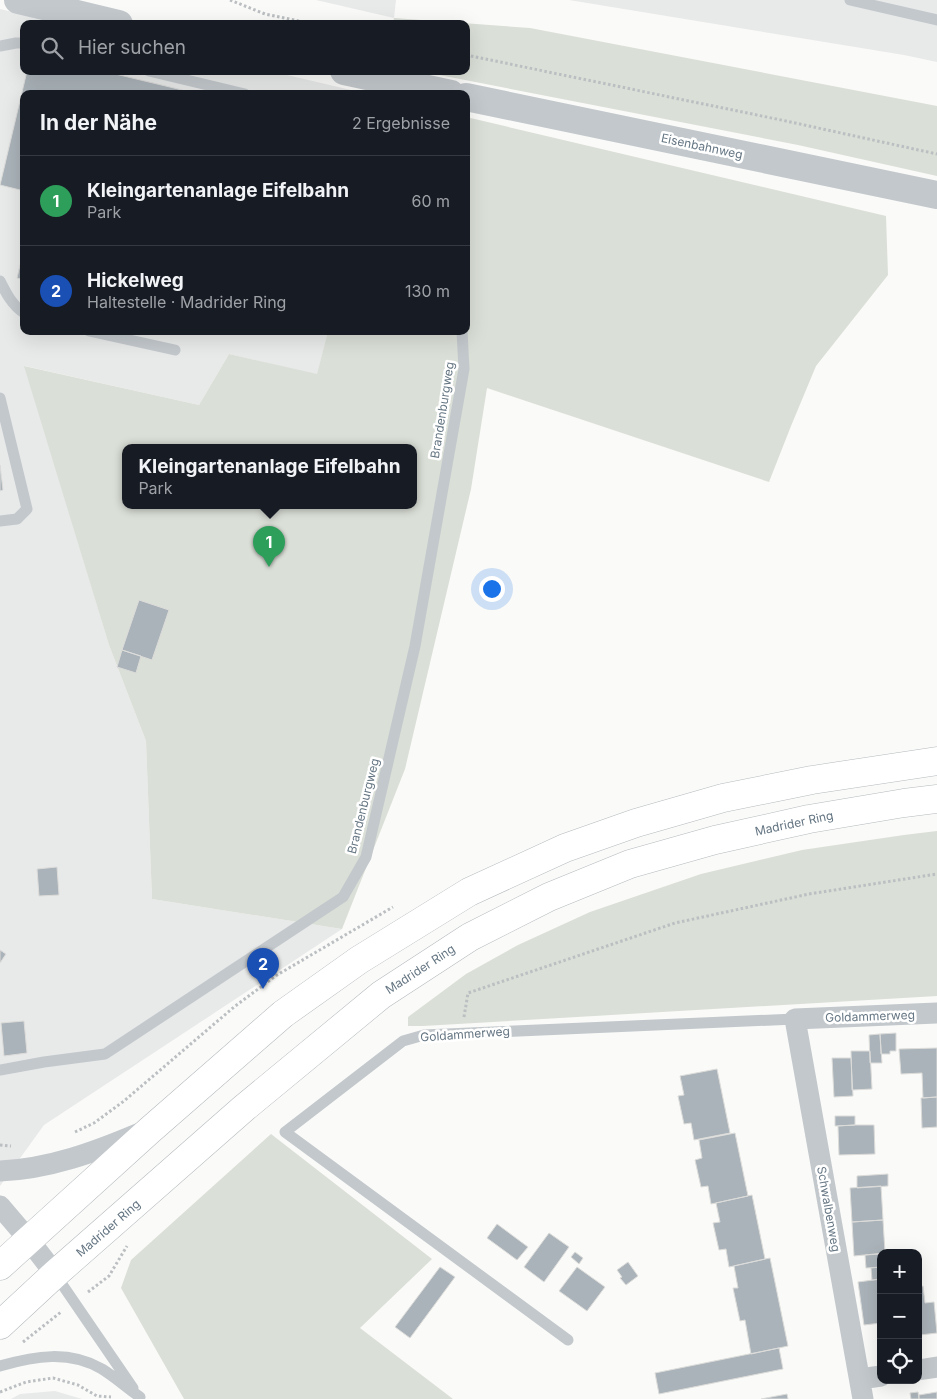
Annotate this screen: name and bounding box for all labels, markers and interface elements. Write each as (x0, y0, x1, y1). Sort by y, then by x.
search box (20, 20, 470, 75)
icon: search (38, 34, 66, 62)
text: Hier suchen (78, 36, 186, 59)
text: In der Nähe (40, 110, 157, 135)
text: 2 Ergebnisse (352, 113, 450, 133)
street label: Eisenbahnweg (660, 130, 744, 162)
text: Kleingartenanlage Eifelbahn (87, 179, 349, 202)
text: 1 (53, 191, 59, 211)
text: 60 m (411, 191, 450, 211)
text: Park (87, 202, 121, 222)
text: Hickelweg (87, 269, 184, 292)
text: 2 (51, 281, 61, 301)
text: 130 m (405, 281, 450, 301)
text: Haltestelle · Madrider Ring (87, 292, 286, 312)
street label: Brandenburgweg (427, 361, 457, 459)
popup (122, 444, 417, 509)
text: Kleingartenanlage Eifelbahn (138, 455, 401, 478)
text: Park (138, 478, 173, 498)
pin: 1 (253, 526, 285, 567)
your location (479, 576, 505, 602)
street label: Brandenburgweg (344, 757, 382, 855)
street label: Madrider Ring (753, 807, 835, 839)
street label: Madrider Ring (382, 941, 458, 997)
pin: 2 (247, 948, 279, 989)
street label: Goldammerweg (825, 1007, 915, 1025)
street label: Goldammerweg (420, 1023, 510, 1045)
street label: Schwalbenweg (814, 1165, 844, 1253)
street label: Madrider Ring (73, 1196, 143, 1260)
map controls (877, 1249, 922, 1384)
button: + (877, 1249, 922, 1294)
button: − (877, 1294, 922, 1339)
button: locate (877, 1339, 922, 1384)

